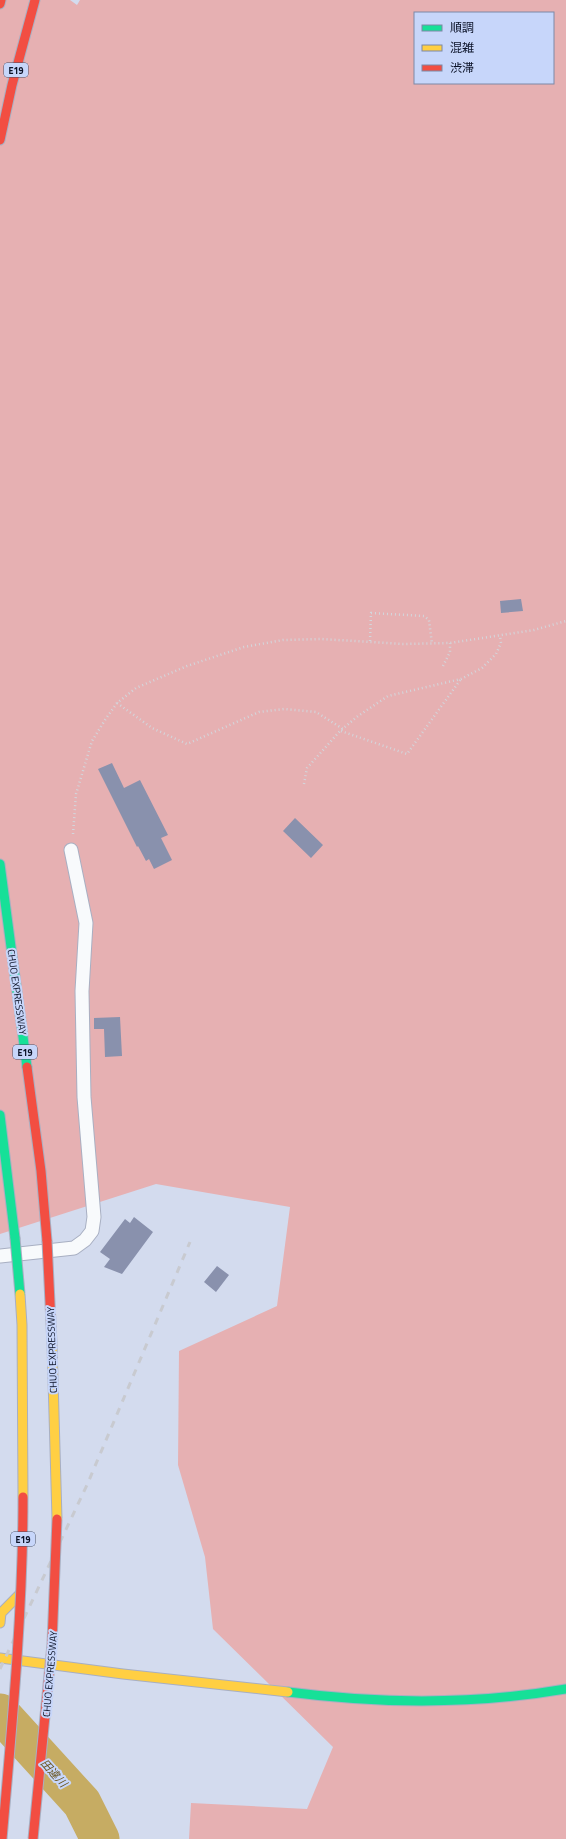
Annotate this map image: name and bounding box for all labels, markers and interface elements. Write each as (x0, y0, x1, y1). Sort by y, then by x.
legend (414, 12, 554, 84)
text: 順調 (450, 18, 474, 37)
text: 混雑 (450, 38, 474, 57)
text: 渋滞 (450, 58, 474, 77)
road number: E19 (4, 63, 28, 77)
street label: CHUO EXPRESSWAY (4, 948, 31, 1036)
road number: E19 (13, 1045, 37, 1059)
street label: CHUO EXPRESSWAY (43, 1306, 61, 1393)
road number: E19 (11, 1532, 35, 1546)
street label: CHUO EXPRESSWAY (39, 1630, 61, 1718)
water label: 田違川 (37, 1755, 72, 1791)

